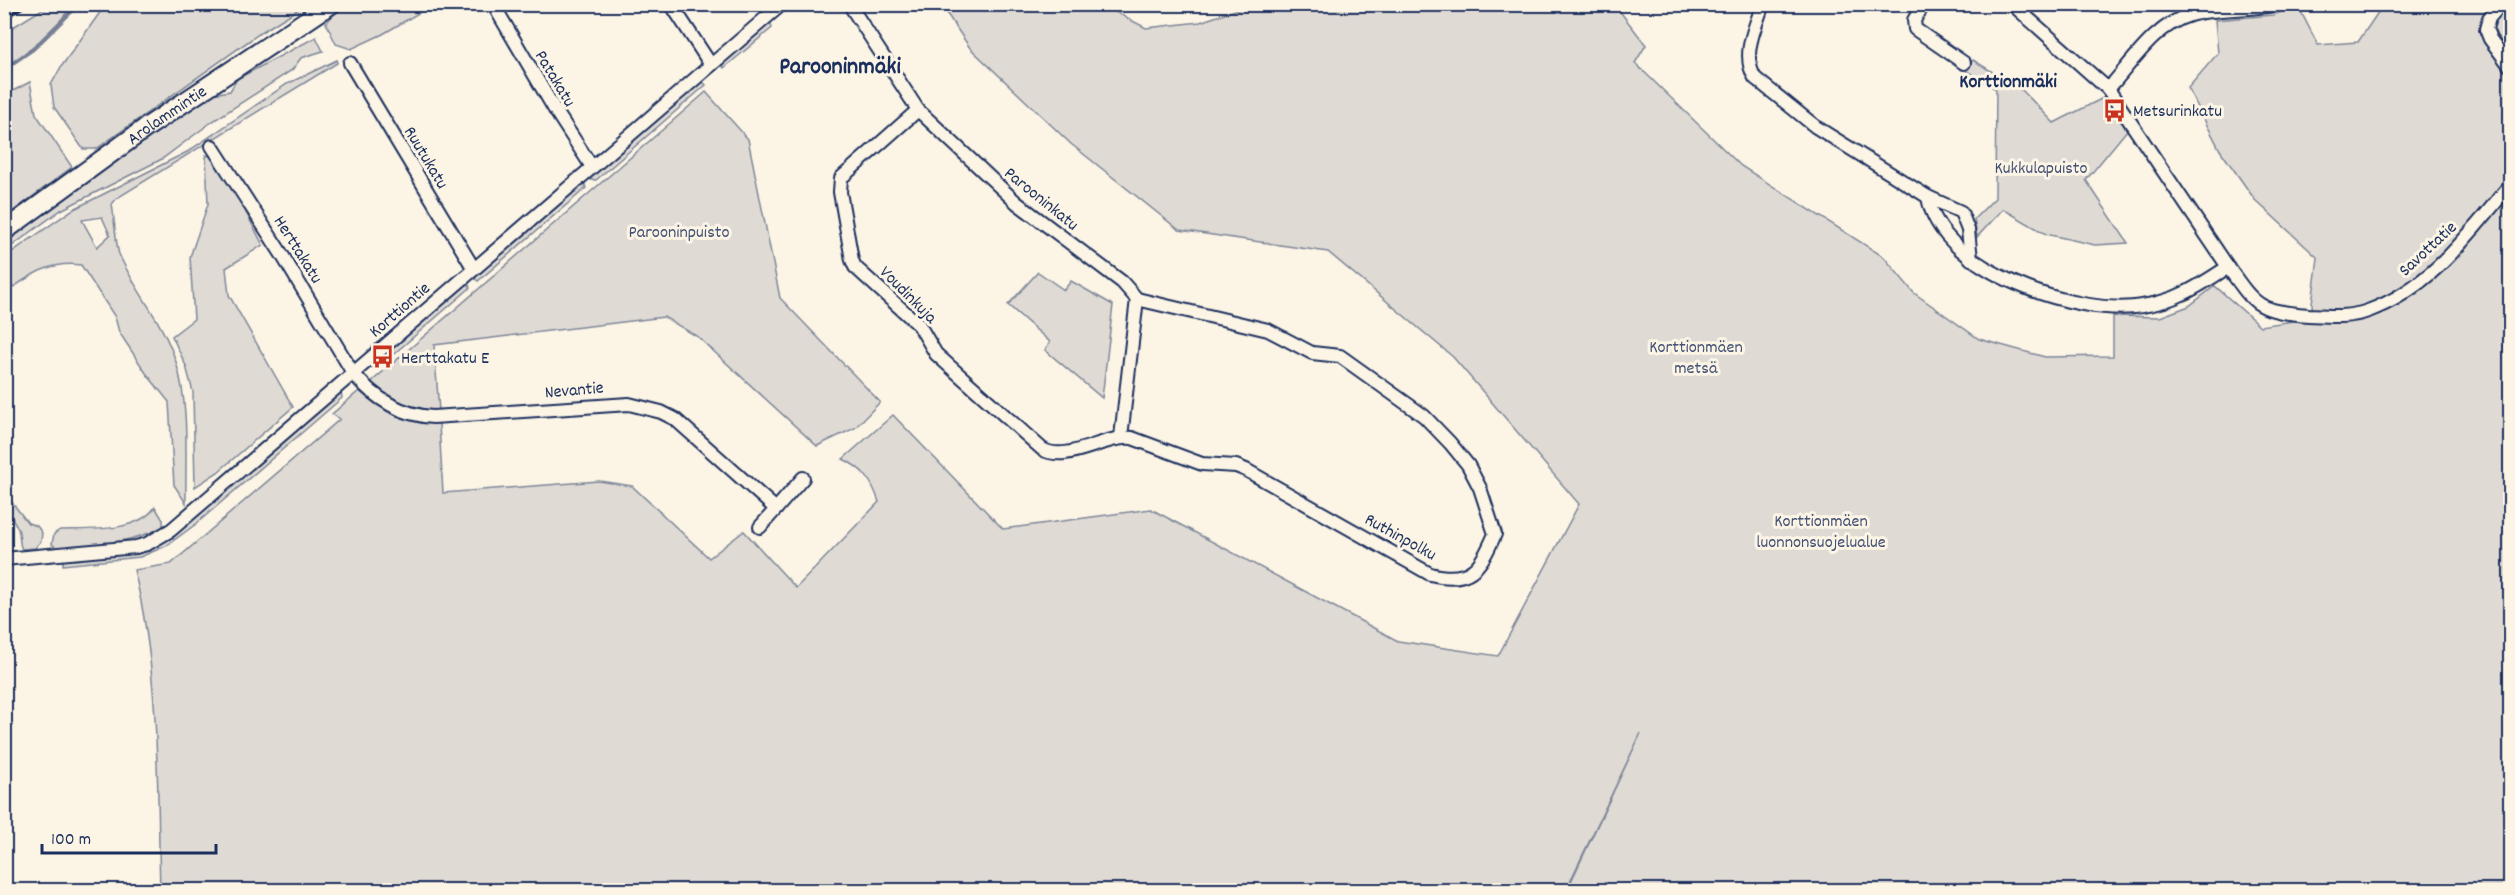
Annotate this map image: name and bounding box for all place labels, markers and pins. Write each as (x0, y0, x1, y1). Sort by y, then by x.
bus stop icon: Metsurinkatu (2102, 97, 2128, 123)
place label: Metsurinkatu (2133, 100, 2222, 125)
bus stop icon: Herttakatu E (370, 344, 396, 370)
place label: Herttakatu E (401, 347, 489, 372)

